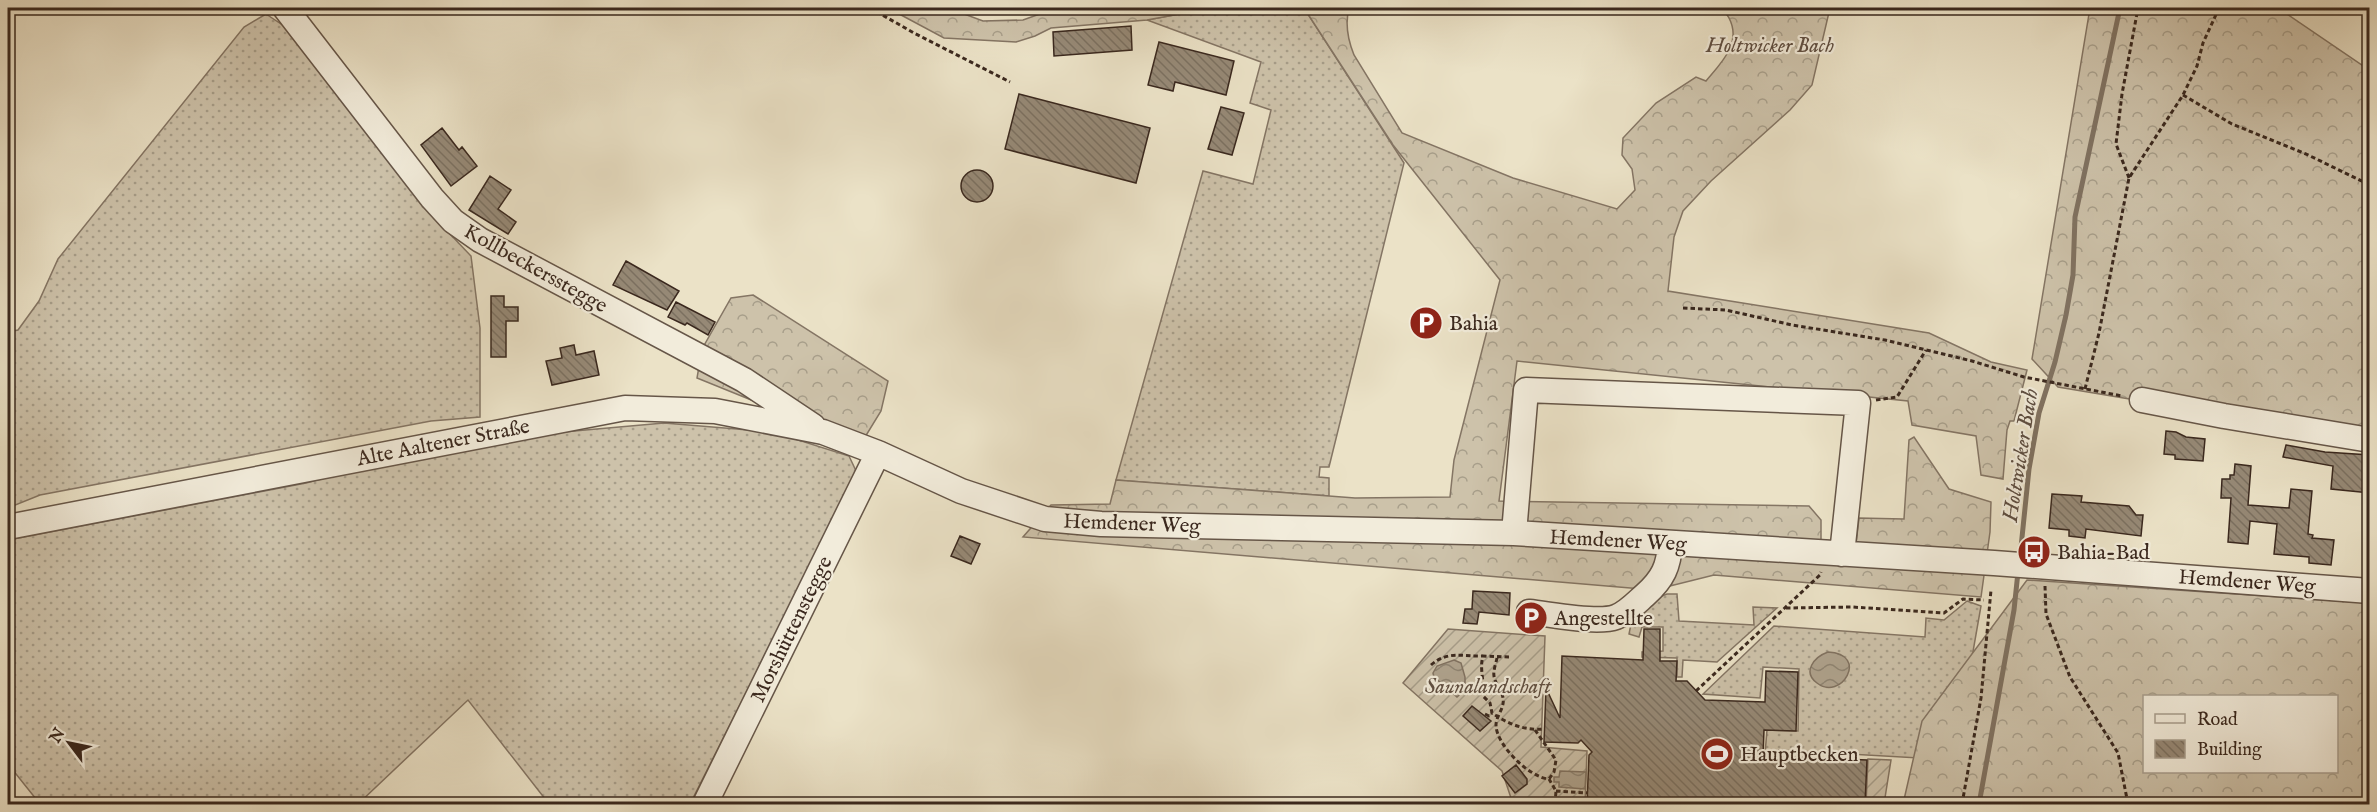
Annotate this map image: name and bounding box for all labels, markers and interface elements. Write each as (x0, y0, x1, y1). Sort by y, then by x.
park label: Holtwicker Bach (1705, 33, 1834, 60)
street label: Kollbeckersstegge (459, 219, 612, 320)
parking icon: Bahia (1408, 305, 1444, 341)
place label: Bahia (1449, 311, 1499, 338)
water label: Holtwicker Bach (1996, 387, 2045, 525)
street label: Alte Aaltener Straße (354, 413, 532, 474)
street label: Hemdener Weg (1063, 509, 1202, 540)
street label: Hemdener Weg (1549, 524, 1688, 559)
bus stop icon: Bahia-Bad (2016, 534, 2052, 570)
place label: Bahia-Bad (2057, 540, 2151, 567)
street label: Morshüttenstegge (745, 552, 840, 707)
street label: Hemdener Weg (2177, 564, 2317, 601)
parking icon: Angestellte (1513, 600, 1549, 636)
place label: Angestellte (1553, 606, 1653, 633)
park label: Saunalandschaft (1425, 674, 1553, 701)
legend (2143, 695, 2338, 773)
text: Road (2197, 709, 2238, 732)
north arrow (39, 713, 99, 773)
text: N (45, 725, 70, 748)
sports icon: Hauptbecken (1699, 736, 1735, 772)
text: Building (2197, 739, 2262, 762)
place label: Hauptbecken (1740, 742, 1858, 769)

